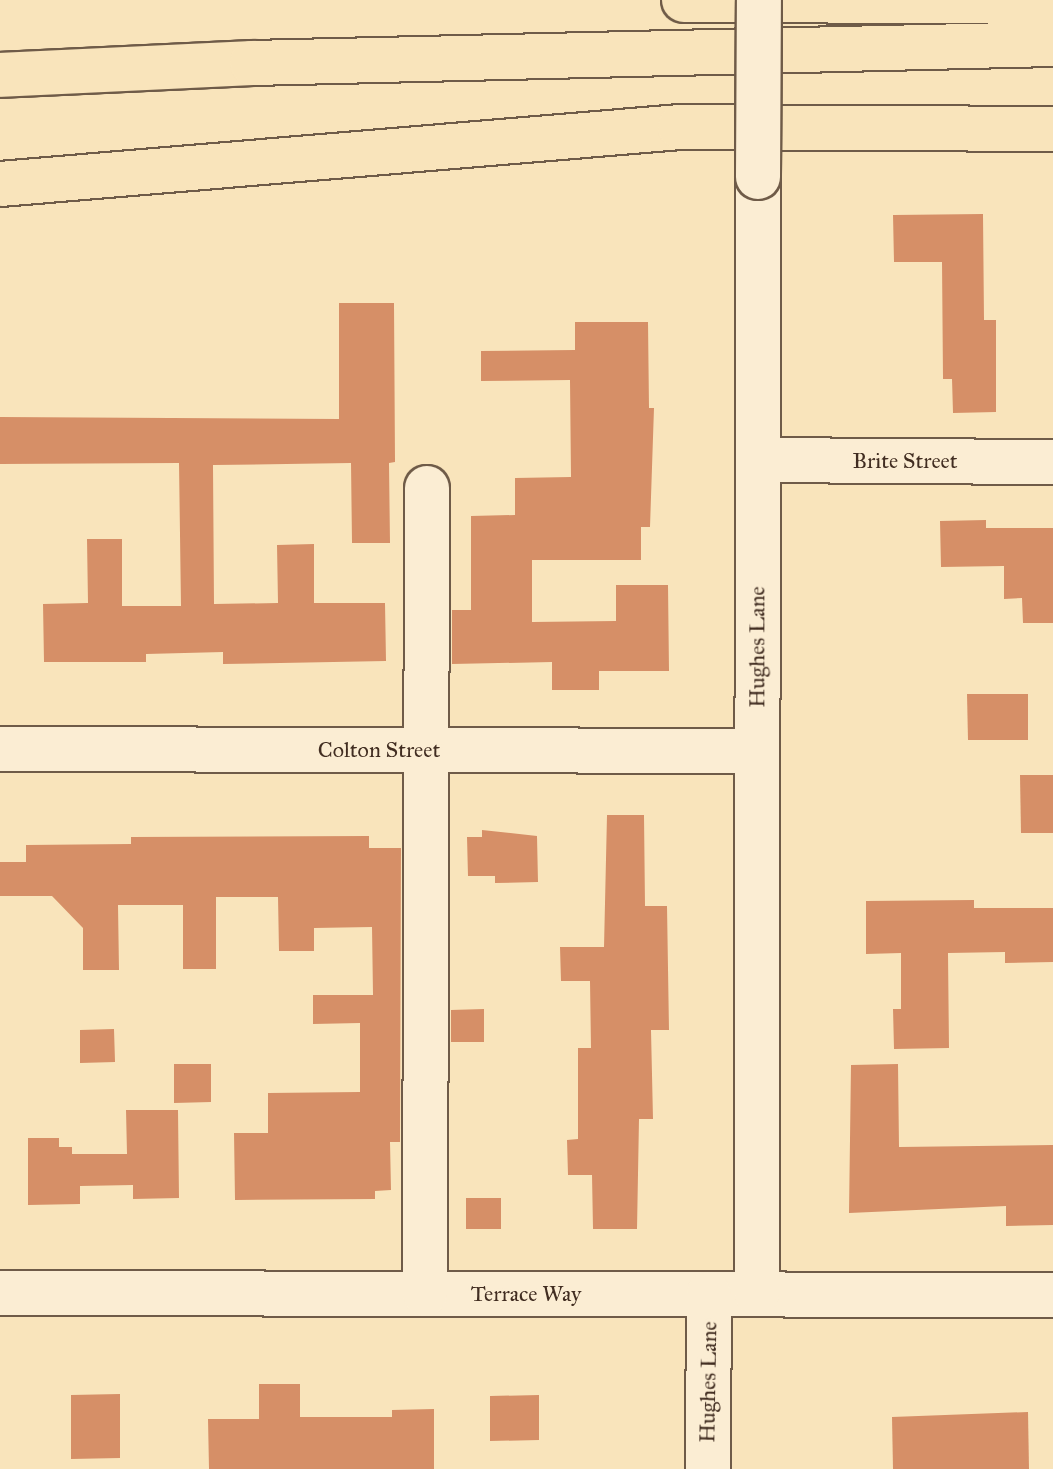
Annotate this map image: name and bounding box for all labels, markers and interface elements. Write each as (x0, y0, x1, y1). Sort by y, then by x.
street label: Brite Street (853, 448, 957, 474)
street label: Hughes Lane (744, 586, 770, 708)
street label: Colton Street (318, 737, 440, 763)
street label: Terrace Way (471, 1281, 581, 1307)
street label: Hughes Lane (694, 1321, 722, 1443)

